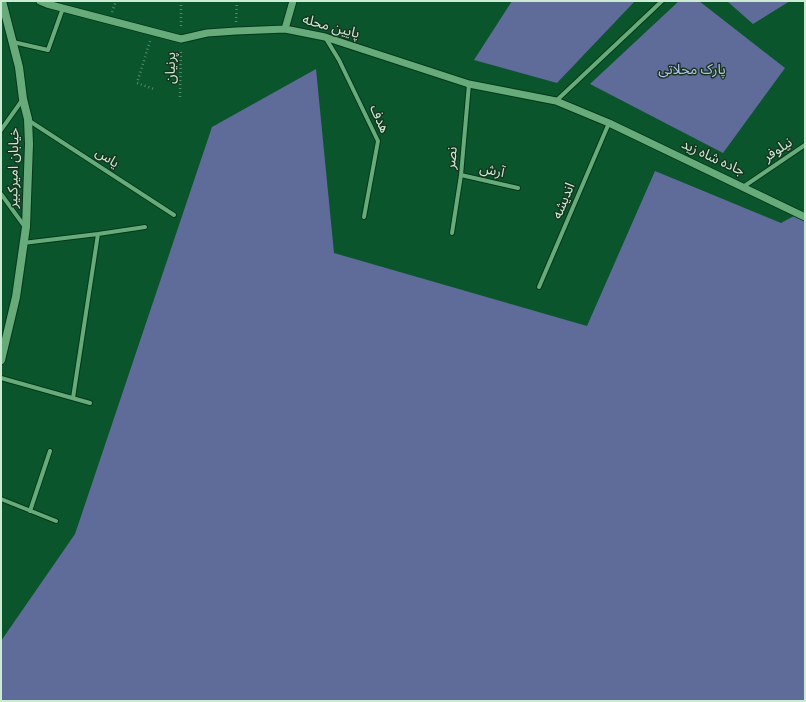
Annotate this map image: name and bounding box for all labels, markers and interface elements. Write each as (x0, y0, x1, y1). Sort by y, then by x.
street label: پایین محله (301, 11, 361, 43)
street label: پرنیان (162, 52, 180, 84)
park label: پارک محلاتی (658, 62, 726, 78)
street label: هدف (365, 102, 393, 136)
street label: خیابان امیرکبیر (5, 128, 23, 208)
street label: نیلوفر (760, 134, 796, 166)
street label: جاده شاه زید (679, 136, 747, 180)
street label: یاس (92, 144, 122, 172)
street label: نصر (443, 146, 461, 170)
street label: آرش (478, 160, 506, 182)
street label: اندیشه (549, 180, 579, 222)

